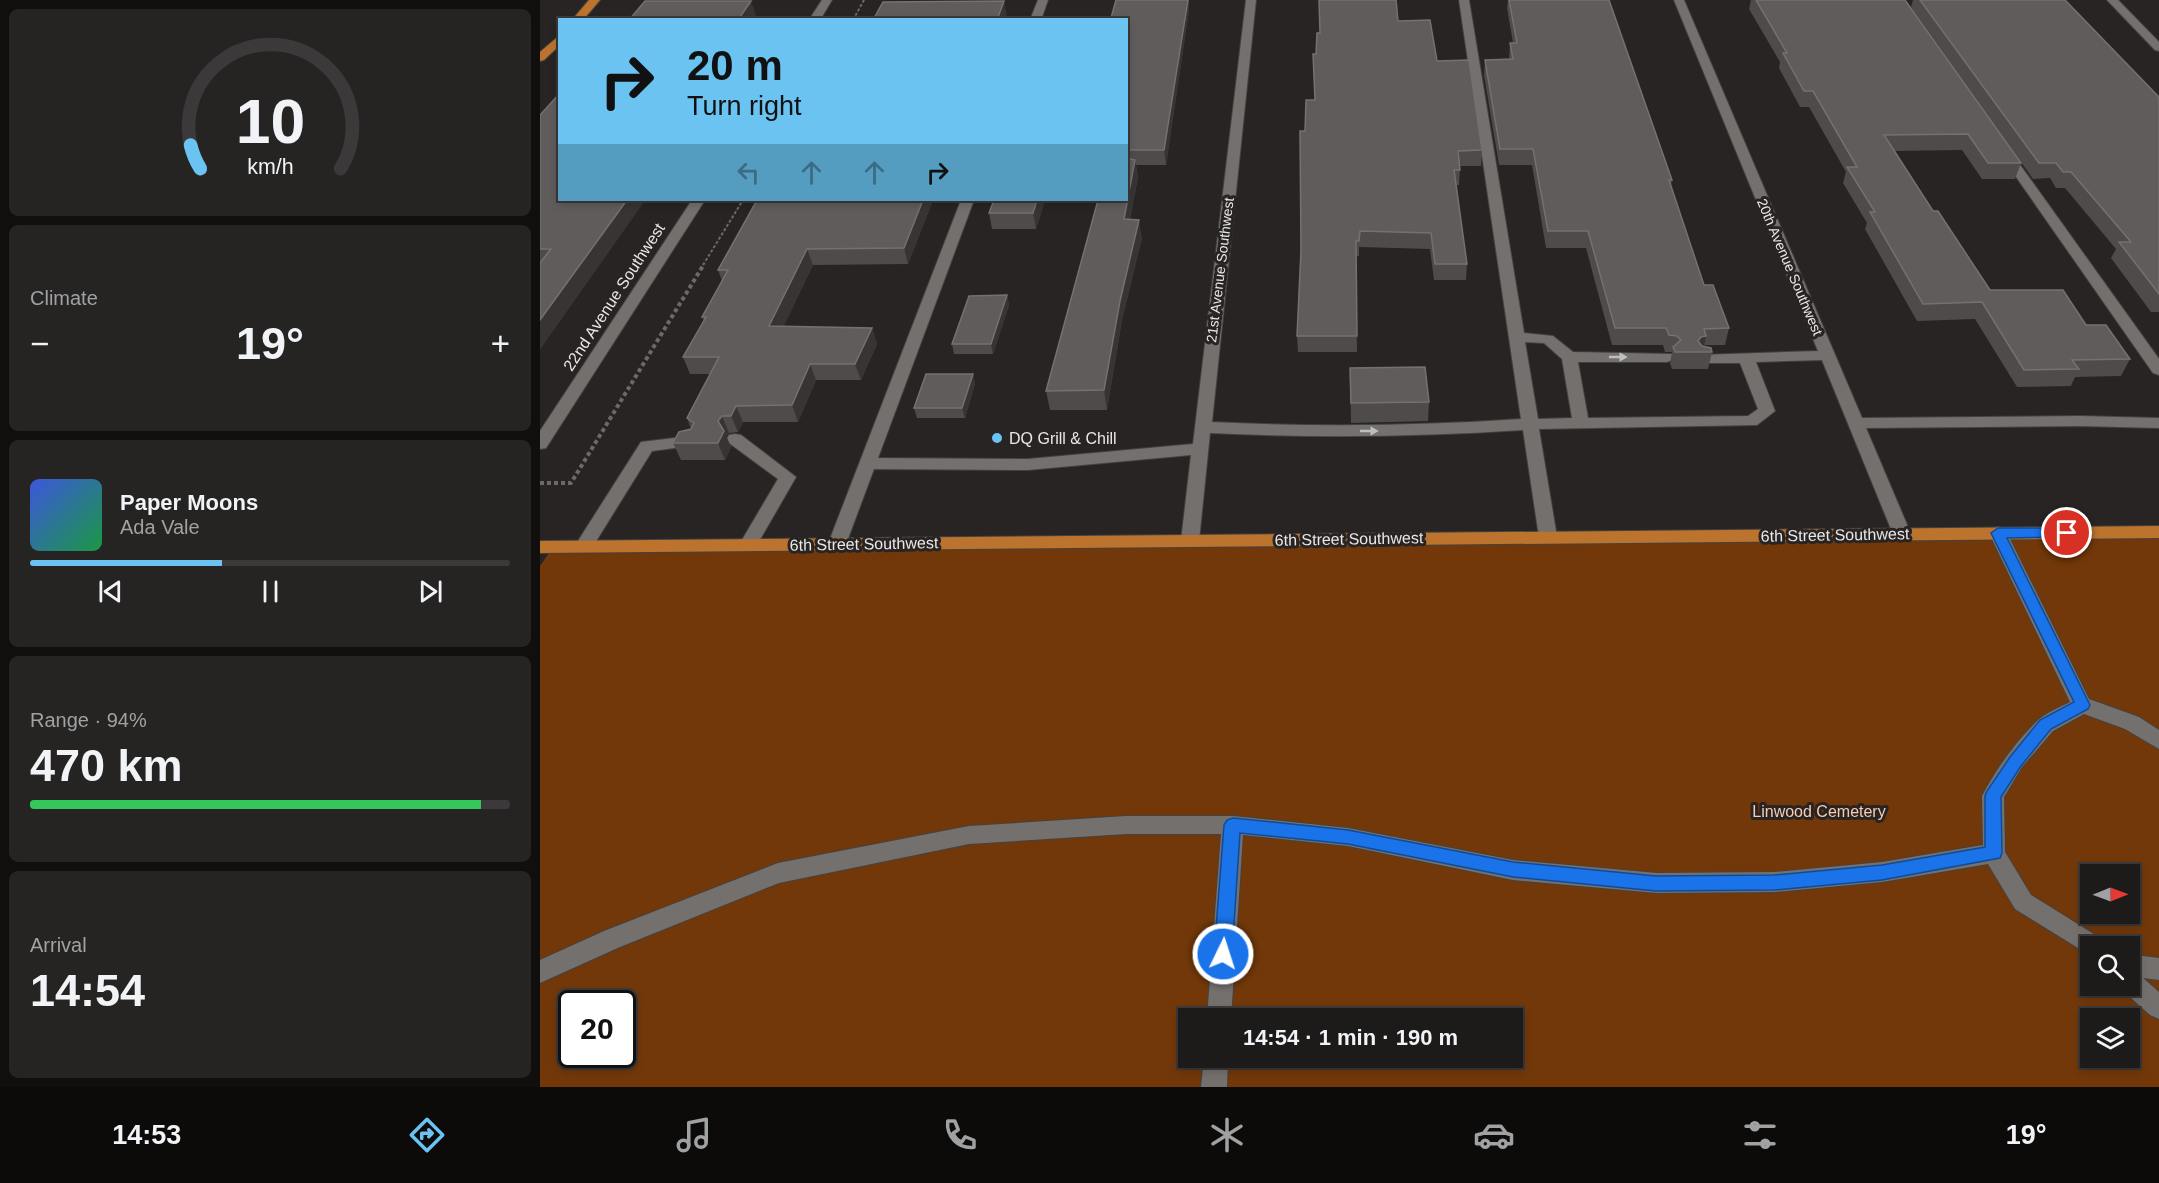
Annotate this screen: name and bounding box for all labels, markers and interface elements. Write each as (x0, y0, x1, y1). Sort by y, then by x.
icon: right (588, 42, 666, 120)
text: 20 m (687, 42, 783, 89)
text: 10 (235, 87, 305, 156)
text: Turn right (687, 91, 802, 121)
text: km/h (247, 156, 293, 180)
icon: left (732, 156, 765, 189)
icon: ahead (795, 156, 828, 189)
icon: ahead (858, 156, 891, 189)
icon: right (921, 156, 954, 189)
street label: 21st Avenue Southwest (1203, 196, 1237, 343)
street label: 20th Avenue Southwest (1754, 196, 1826, 338)
street label: 22nd Avenue Southwest (560, 220, 668, 374)
text: Climate (30, 287, 98, 309)
text: 19° (236, 318, 304, 369)
text: − (30, 325, 49, 362)
text: + (491, 325, 510, 362)
one-way arrow (1609, 352, 1628, 362)
one-way arrow (1359, 426, 1378, 436)
place label: DQ Grill & Chill (1009, 430, 1117, 447)
marker: DQ Grill & Chill (990, 431, 1004, 445)
text: Paper Moons (120, 490, 258, 515)
pin (2041, 507, 2092, 558)
text: Ada Vale (120, 516, 200, 538)
icon: arrive (2050, 516, 2083, 549)
street label: 6th Street Southwest (1761, 525, 1910, 545)
street label: 6th Street Southwest (1275, 529, 1424, 549)
street label: 6th Street Southwest (790, 534, 939, 554)
icon: previous (94, 575, 127, 608)
icon: pause (254, 575, 287, 608)
icon: next (414, 575, 447, 608)
text: Range · 94% (30, 709, 147, 731)
text: 470 km (30, 740, 183, 791)
park label: Linwood Cemetery (1752, 803, 1886, 820)
north arrow (2080, 864, 2140, 924)
map controls (2080, 864, 2140, 1068)
position arrow (1191, 922, 1255, 986)
text: Arrival (30, 934, 87, 956)
button: search (2080, 936, 2140, 996)
text: 14:54 (30, 965, 145, 1016)
speed limit sign: 20 (558, 990, 636, 1068)
button: layers (2080, 1008, 2140, 1068)
text: 14:54 · 1 min · 190 m (1243, 1025, 1458, 1050)
icon: directions (406, 1114, 448, 1156)
icon: music (673, 1114, 715, 1156)
icon: phone (939, 1114, 981, 1156)
icon: climate (1206, 1114, 1248, 1156)
icon: car (1473, 1114, 1515, 1156)
icon: filters (1739, 1114, 1781, 1156)
text: 14:53 (112, 1120, 181, 1150)
text: 19° (2006, 1120, 2047, 1150)

